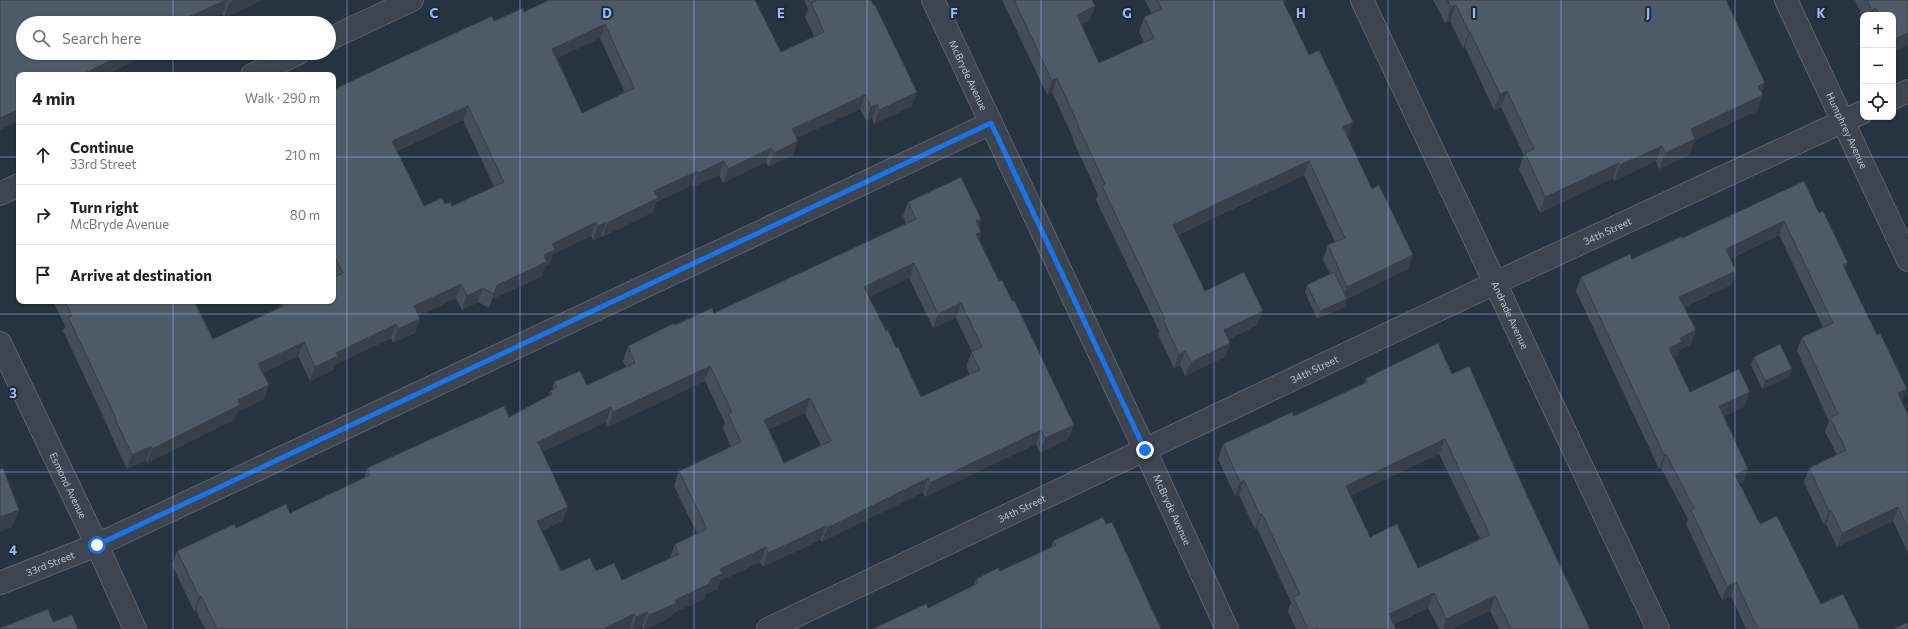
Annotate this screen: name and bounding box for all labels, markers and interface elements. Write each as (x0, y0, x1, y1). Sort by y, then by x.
text: C (430, 5, 439, 21)
text: D (602, 5, 612, 21)
text: E (777, 5, 785, 21)
text: F (950, 5, 958, 21)
text: G (1122, 5, 1132, 21)
text: H (1296, 5, 1306, 21)
text: I (1472, 5, 1476, 21)
text: J (1646, 5, 1650, 21)
text: K (1816, 5, 1826, 21)
map controls (1860, 12, 1896, 120)
button: + (1860, 12, 1896, 48)
search box (16, 16, 336, 60)
icon: search (30, 27, 52, 49)
text: Search here (62, 29, 141, 47)
street label: McBryde Avenue (947, 38, 990, 112)
button: − (1860, 48, 1896, 84)
button: locate (1860, 84, 1896, 120)
text: 4 min (32, 88, 75, 109)
text: Walk · 290 m (245, 90, 320, 106)
street label: Humphrey Avenue (1824, 90, 1870, 170)
text: Continue (70, 138, 134, 156)
icon: ahead (32, 144, 54, 166)
text: 210 m (285, 147, 320, 163)
text: 33rd Street (70, 156, 137, 172)
text: Turn right (70, 198, 139, 216)
icon: right (32, 204, 54, 226)
text: 80 m (290, 207, 320, 223)
street label: 34th Street (1581, 214, 1633, 247)
text: McBryde Avenue (70, 216, 169, 232)
icon: arrive (32, 264, 54, 286)
text: Arrive at destination (70, 266, 212, 284)
street label: Andrade Avenue (1489, 279, 1531, 351)
street label: 34th Street (1288, 352, 1340, 386)
text: 3 (9, 385, 17, 401)
route end (1136, 441, 1154, 459)
street label: Esmond Avenue (47, 450, 89, 520)
street label: McBryde Avenue (1151, 472, 1194, 547)
street label: 34th Street (996, 492, 1048, 525)
route start (88, 536, 106, 554)
text: 4 (9, 542, 17, 558)
street label: 33rd Street (24, 548, 76, 578)

